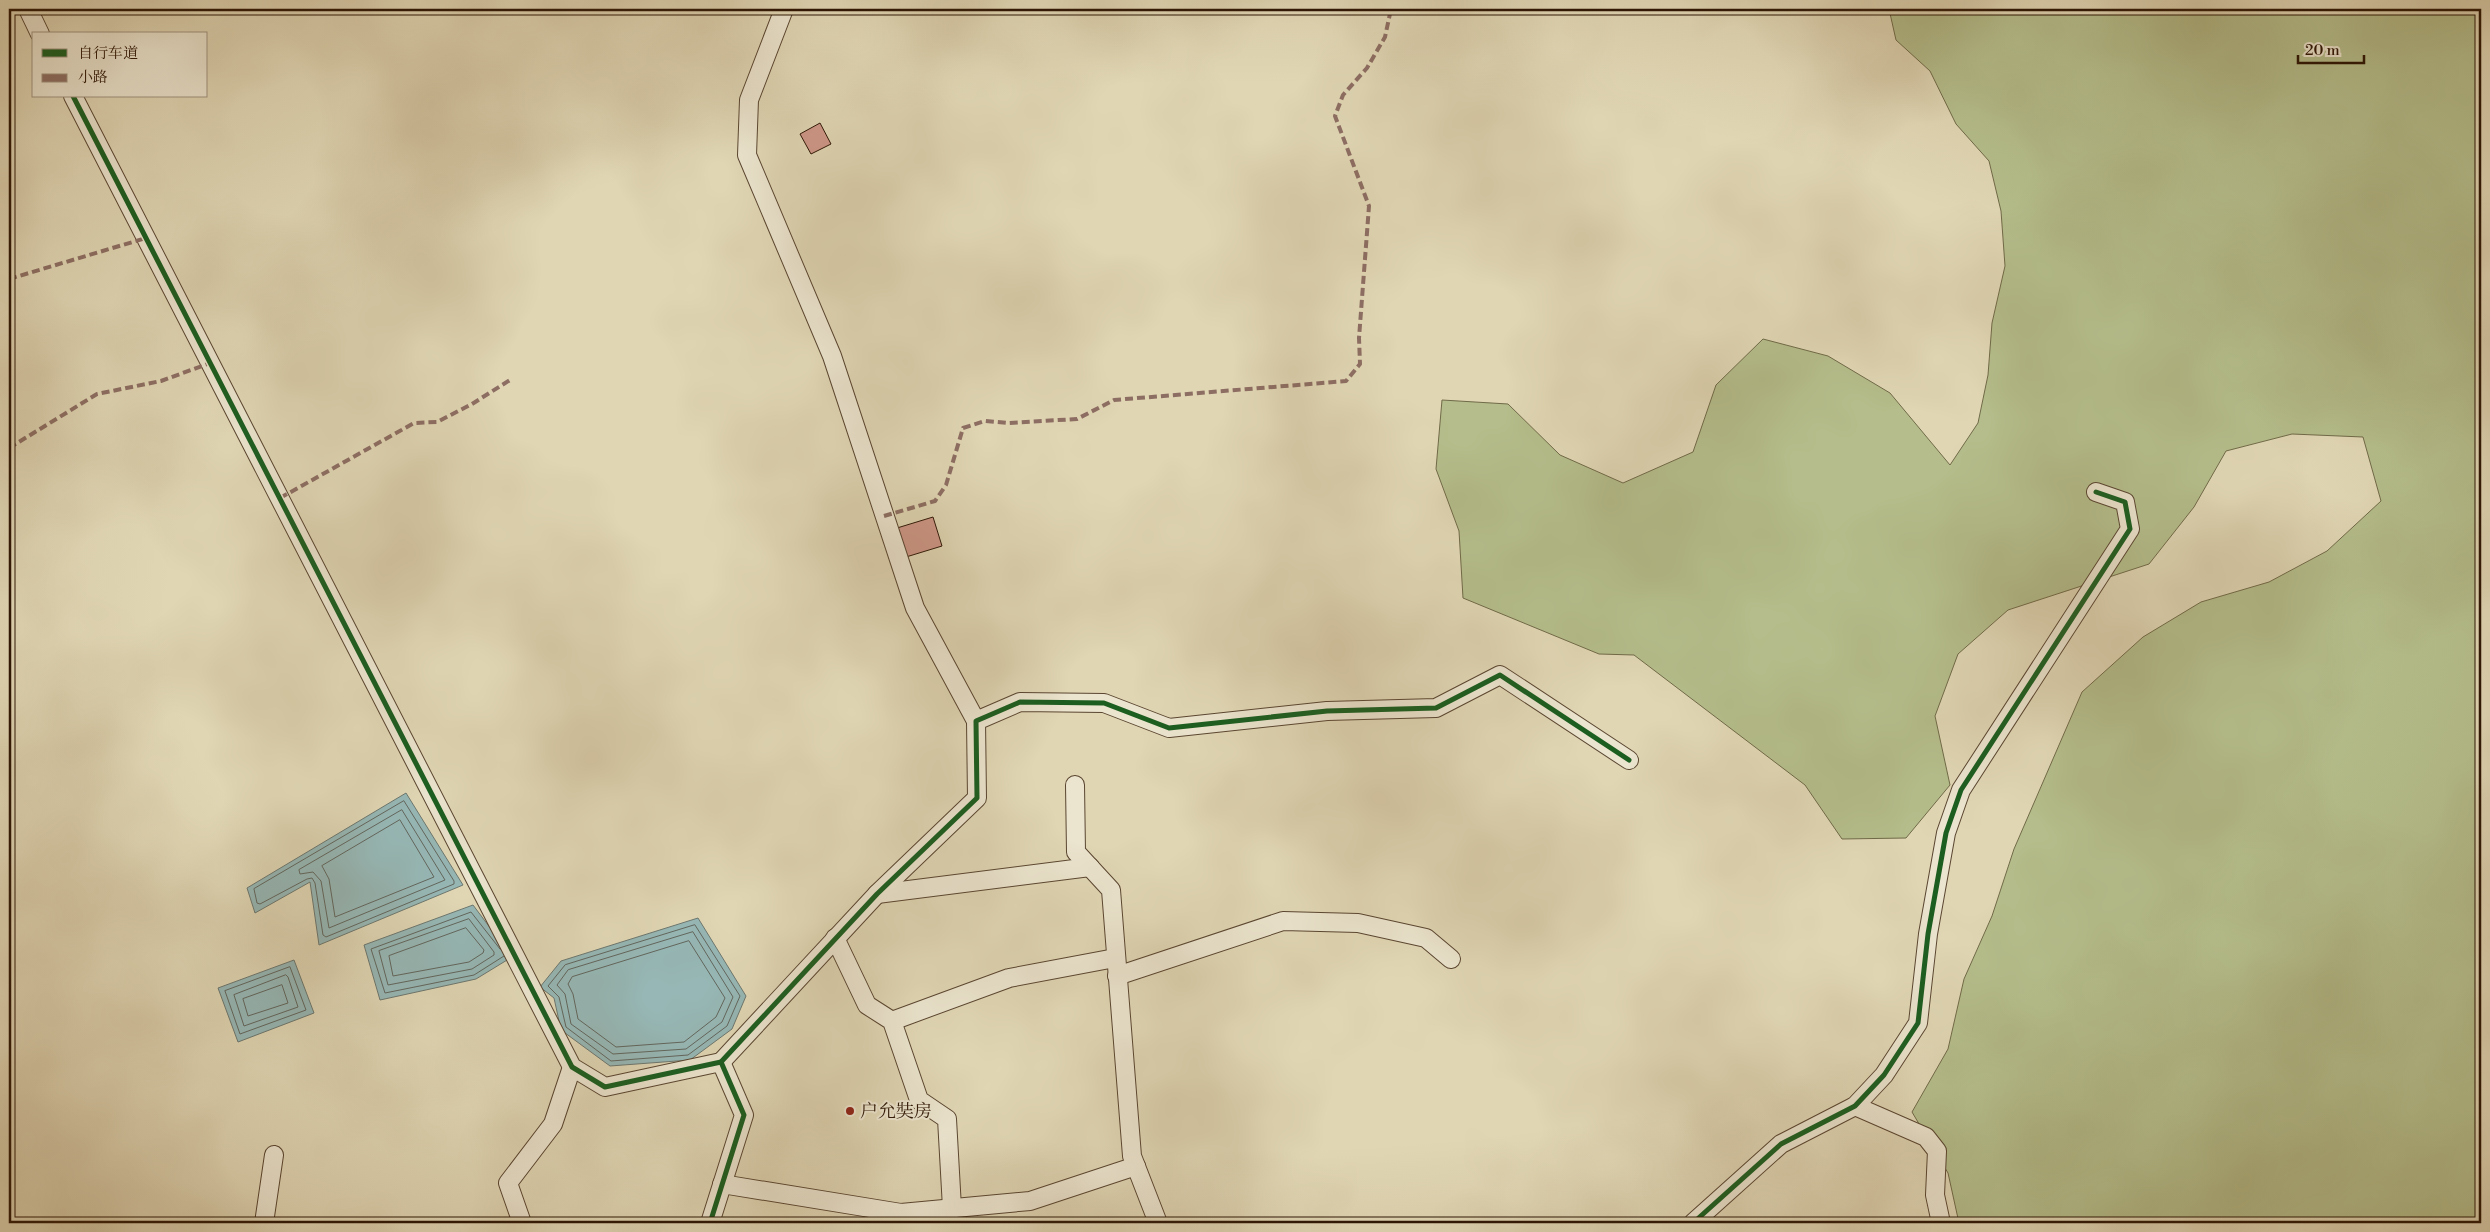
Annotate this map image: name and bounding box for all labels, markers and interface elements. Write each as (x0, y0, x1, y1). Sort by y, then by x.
legend (32, 32, 208, 98)
scale bar (2298, 32, 2364, 64)
text: 20 m (2305, 41, 2340, 60)
text: 自行车道 (78, 44, 138, 63)
text: 小路 (78, 68, 108, 87)
place label: 户允奘房 (860, 1100, 932, 1123)
marker: 户允奘房 (844, 1105, 856, 1117)

